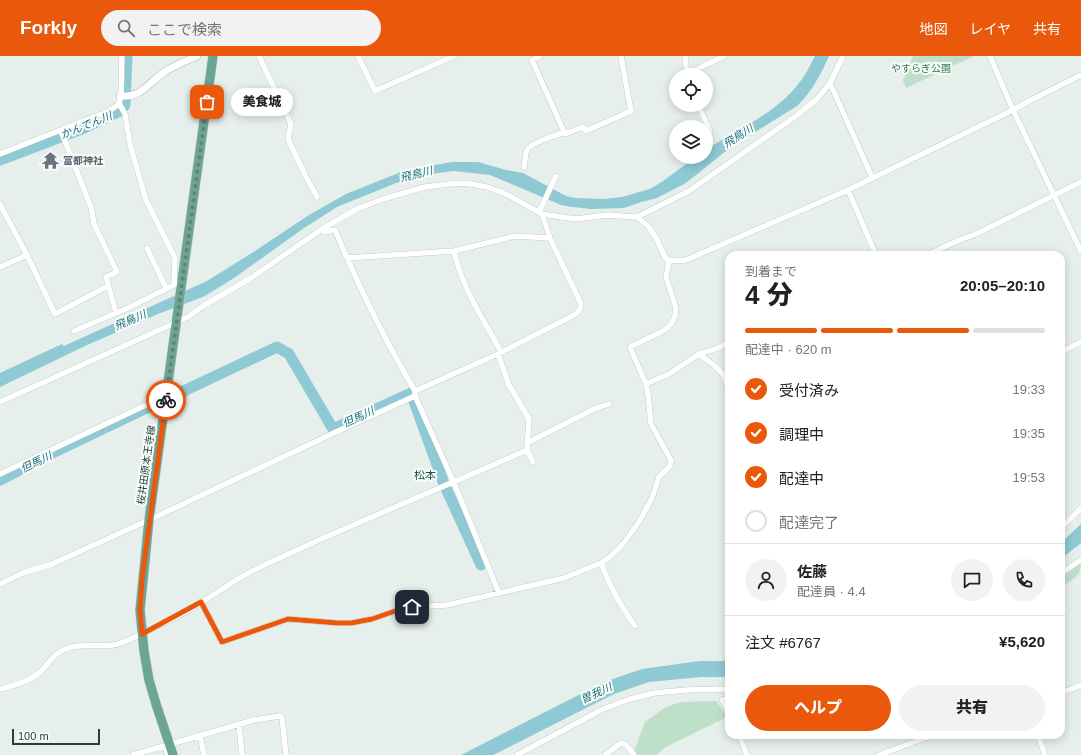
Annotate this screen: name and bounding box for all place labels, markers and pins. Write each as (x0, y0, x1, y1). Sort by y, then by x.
pin (190, 85, 224, 119)
callout: 美食城 (231, 88, 293, 116)
temple icon: 富都神社 (40, 150, 60, 170)
place label: 富都神社 (63, 155, 104, 166)
pin (395, 590, 429, 624)

